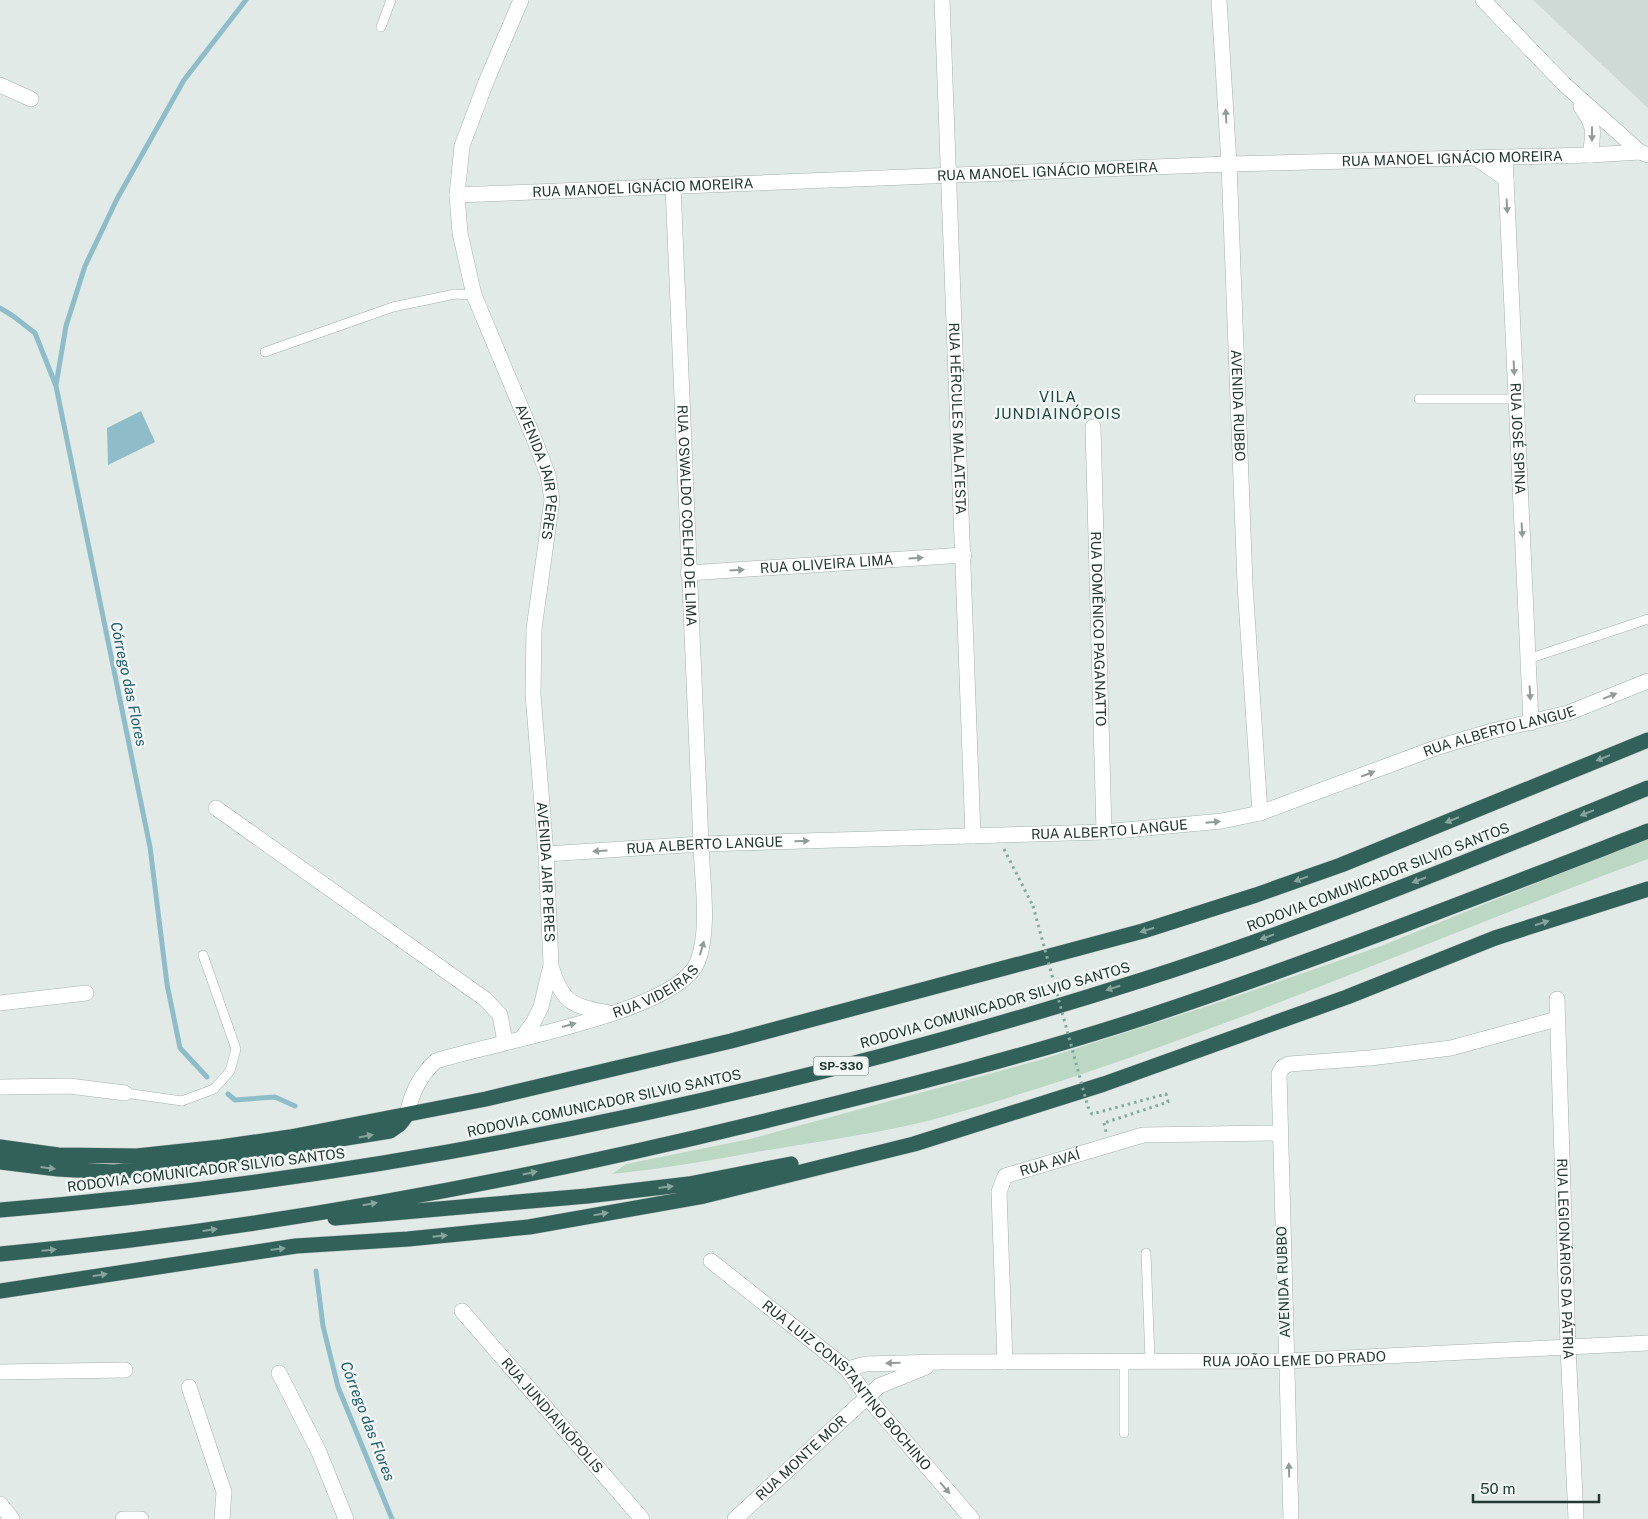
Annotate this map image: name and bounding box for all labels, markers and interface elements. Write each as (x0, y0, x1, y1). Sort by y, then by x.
one-way arrow (1221, 108, 1229, 124)
one-way arrow (1588, 126, 1596, 142)
street label: RUA MANOEL IGNÁCIO MOREIRA (1341, 148, 1563, 169)
street label: RUA MANOEL IGNÁCIO MOREIRA (937, 159, 1158, 184)
street label: RUA MANOEL IGNÁCIO MOREIRA (532, 175, 754, 200)
one-way arrow (1503, 198, 1511, 214)
street label: RUA HÉRCULES MALATESTA (946, 322, 969, 515)
street label: AVENIDA RUBBO (1228, 349, 1248, 462)
one-way arrow (1511, 360, 1519, 376)
street label: RUA JOSÉ SPINA (1507, 383, 1528, 495)
district label: VILA JUNDIAINÓPOIS (994, 388, 1122, 422)
street label: AVENIDA JAIR PERES (513, 402, 560, 541)
street label: RUA OSWALDO COELHO DE LIMA (674, 405, 700, 627)
one-way arrow (1518, 522, 1526, 538)
street label: RUA DOMÊNICO PAGANATTO (1088, 531, 1109, 727)
street label: RUA OLIVEIRA LIMA (759, 552, 894, 576)
one-way arrow (909, 554, 925, 562)
one-way arrow (729, 566, 745, 574)
water label: Córrego das Flores (107, 620, 151, 748)
one-way arrow (1526, 685, 1534, 701)
one-way arrow (1603, 692, 1617, 700)
street label: RUA ALBERTO LANGUE (1421, 703, 1578, 760)
one-way arrow (1595, 754, 1610, 762)
one-way arrow (1361, 770, 1376, 778)
street label: AVENIDA JAIR PERES (534, 801, 558, 943)
one-way arrow (1579, 810, 1594, 817)
street label: RUA ALBERTO LANGUE (1031, 816, 1188, 842)
one-way arrow (1445, 816, 1459, 824)
one-way arrow (1206, 817, 1222, 825)
street label: RODOVIA COMUNICADOR SILVIO SANTOS (1244, 819, 1512, 935)
street label: RUA ALBERTO LANGUE (626, 834, 783, 857)
one-way arrow (794, 837, 810, 845)
one-way arrow (591, 847, 607, 855)
one-way arrow (1293, 875, 1308, 883)
one-way arrow (1412, 877, 1427, 884)
one-way arrow (1534, 919, 1549, 927)
one-way arrow (1139, 927, 1154, 934)
one-way arrow (1260, 934, 1275, 941)
one-way arrow (698, 941, 706, 956)
street label: RODOVIA COMUNICADOR SILVIO SANTOS (858, 959, 1132, 1051)
street label: RUA VIDEIRAS (611, 962, 702, 1021)
one-way arrow (1106, 985, 1121, 993)
one-way arrow (561, 1021, 576, 1029)
road number: SP-330 (814, 1056, 868, 1076)
street label: RODOVIA COMUNICADOR SILVIO SANTOS (465, 1066, 743, 1140)
one-way arrow (358, 1132, 373, 1140)
street label: RODOVIA COMUNICADOR SILVIO SANTOS (66, 1145, 346, 1195)
street label: RUA AVAÍ (1018, 1145, 1083, 1179)
street label: RUA LEGIONÁRIOS DA PÁTRIA (1554, 1158, 1577, 1360)
one-way arrow (41, 1164, 57, 1172)
one-way arrow (522, 1169, 538, 1177)
one-way arrow (658, 1183, 674, 1191)
one-way arrow (363, 1199, 379, 1207)
one-way arrow (593, 1210, 609, 1218)
one-way arrow (202, 1226, 218, 1234)
street label: AVENIDA RUBBO (1273, 1226, 1293, 1338)
one-way arrow (432, 1232, 448, 1240)
one-way arrow (270, 1244, 286, 1252)
one-way arrow (41, 1245, 57, 1253)
one-way arrow (92, 1270, 108, 1278)
street label: RUA LUIZ CONSTANTINO BOCHINO (759, 1297, 934, 1474)
street label: RUA JOÃO LEME DO PRADO (1203, 1348, 1386, 1369)
street label: RUA JUNDIAINÓPOLIS (498, 1355, 606, 1476)
water label: Córrego das Flores (337, 1359, 399, 1483)
one-way arrow (885, 1359, 901, 1367)
street label: RUA MONTE MOR (752, 1412, 850, 1504)
one-way arrow (1285, 1462, 1293, 1478)
scale bar (1473, 1472, 1599, 1504)
text: 50 m (1480, 1480, 1515, 1497)
one-way arrow (940, 1481, 951, 1494)

